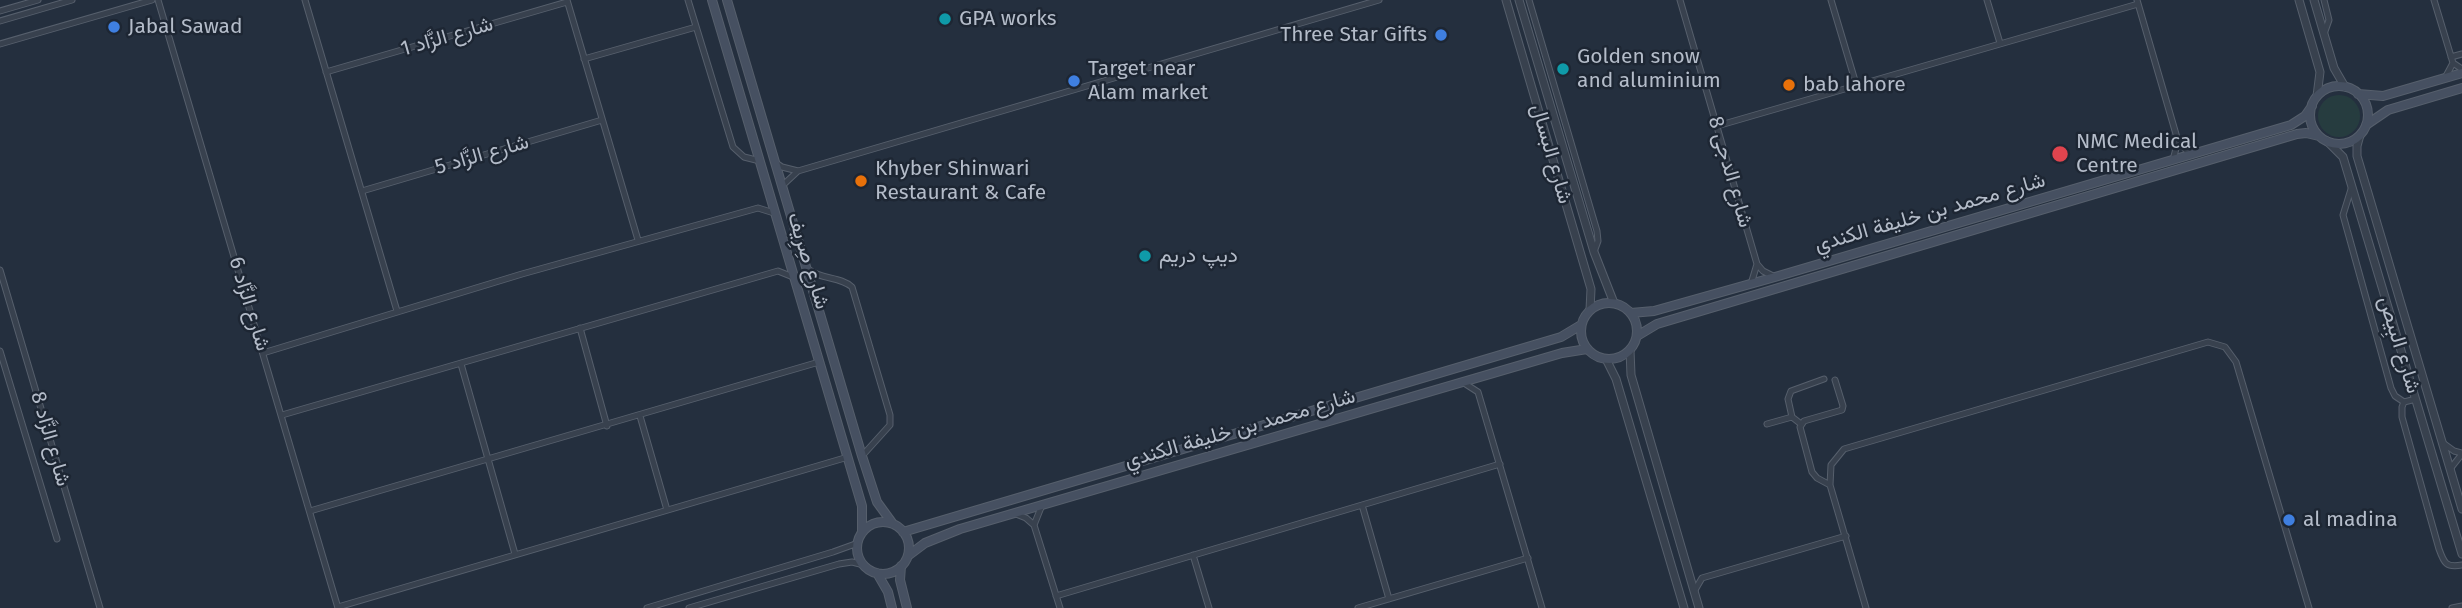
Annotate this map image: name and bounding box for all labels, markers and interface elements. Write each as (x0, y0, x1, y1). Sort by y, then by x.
place label: GPA works (959, 6, 1057, 32)
marker: GPA works (937, 11, 953, 27)
street label: شارع الزَّاد 1 (398, 12, 496, 62)
place label: Jabal Sawad (128, 14, 243, 40)
marker: Jabal Sawad (106, 19, 122, 35)
place label: Three Star Gifts (1280, 22, 1427, 48)
marker: Three Star Gifts (1433, 27, 1449, 43)
place label: Golden snow and aluminium (1577, 44, 1721, 94)
place label: Target near Alam market (1088, 56, 1208, 106)
marker: Golden snow and aluminium (1555, 61, 1571, 77)
place label: bab lahore (1803, 72, 1906, 98)
marker: Target near Alam market (1066, 73, 1082, 89)
marker: bab lahore (1781, 77, 1797, 93)
street label: شارع البسال (1525, 101, 1577, 207)
street label: شارع الدجى 8 (1702, 113, 1758, 231)
place label: NMC Medical Centre (2076, 129, 2197, 179)
street label: شارع الزَّاد 5 (432, 130, 532, 180)
marker: NMC Medical Centre (2050, 144, 2070, 164)
place label: Khyber Shinwari Restaurant & Cafe (875, 156, 1046, 206)
street label: شارع محمد بن خليفة الكندي (1812, 168, 2048, 258)
marker: Khyber Shinwari Restaurant & Cafe (853, 173, 869, 189)
street label: شارع صِرِيف (781, 210, 835, 312)
place label: دیپ دریم (1159, 243, 1238, 269)
marker: دیپ دریم (1137, 248, 1153, 264)
street label: شارع الزَّاد 6 (223, 254, 275, 354)
street label: شارع البِيص (2372, 293, 2426, 397)
street label: شارع محمد بن خليفة الكندي (1122, 384, 1358, 474)
street label: شارع الزَّاد 8 (24, 389, 76, 489)
place label: al madina (2303, 507, 2398, 533)
marker: al madina (2281, 512, 2297, 528)

